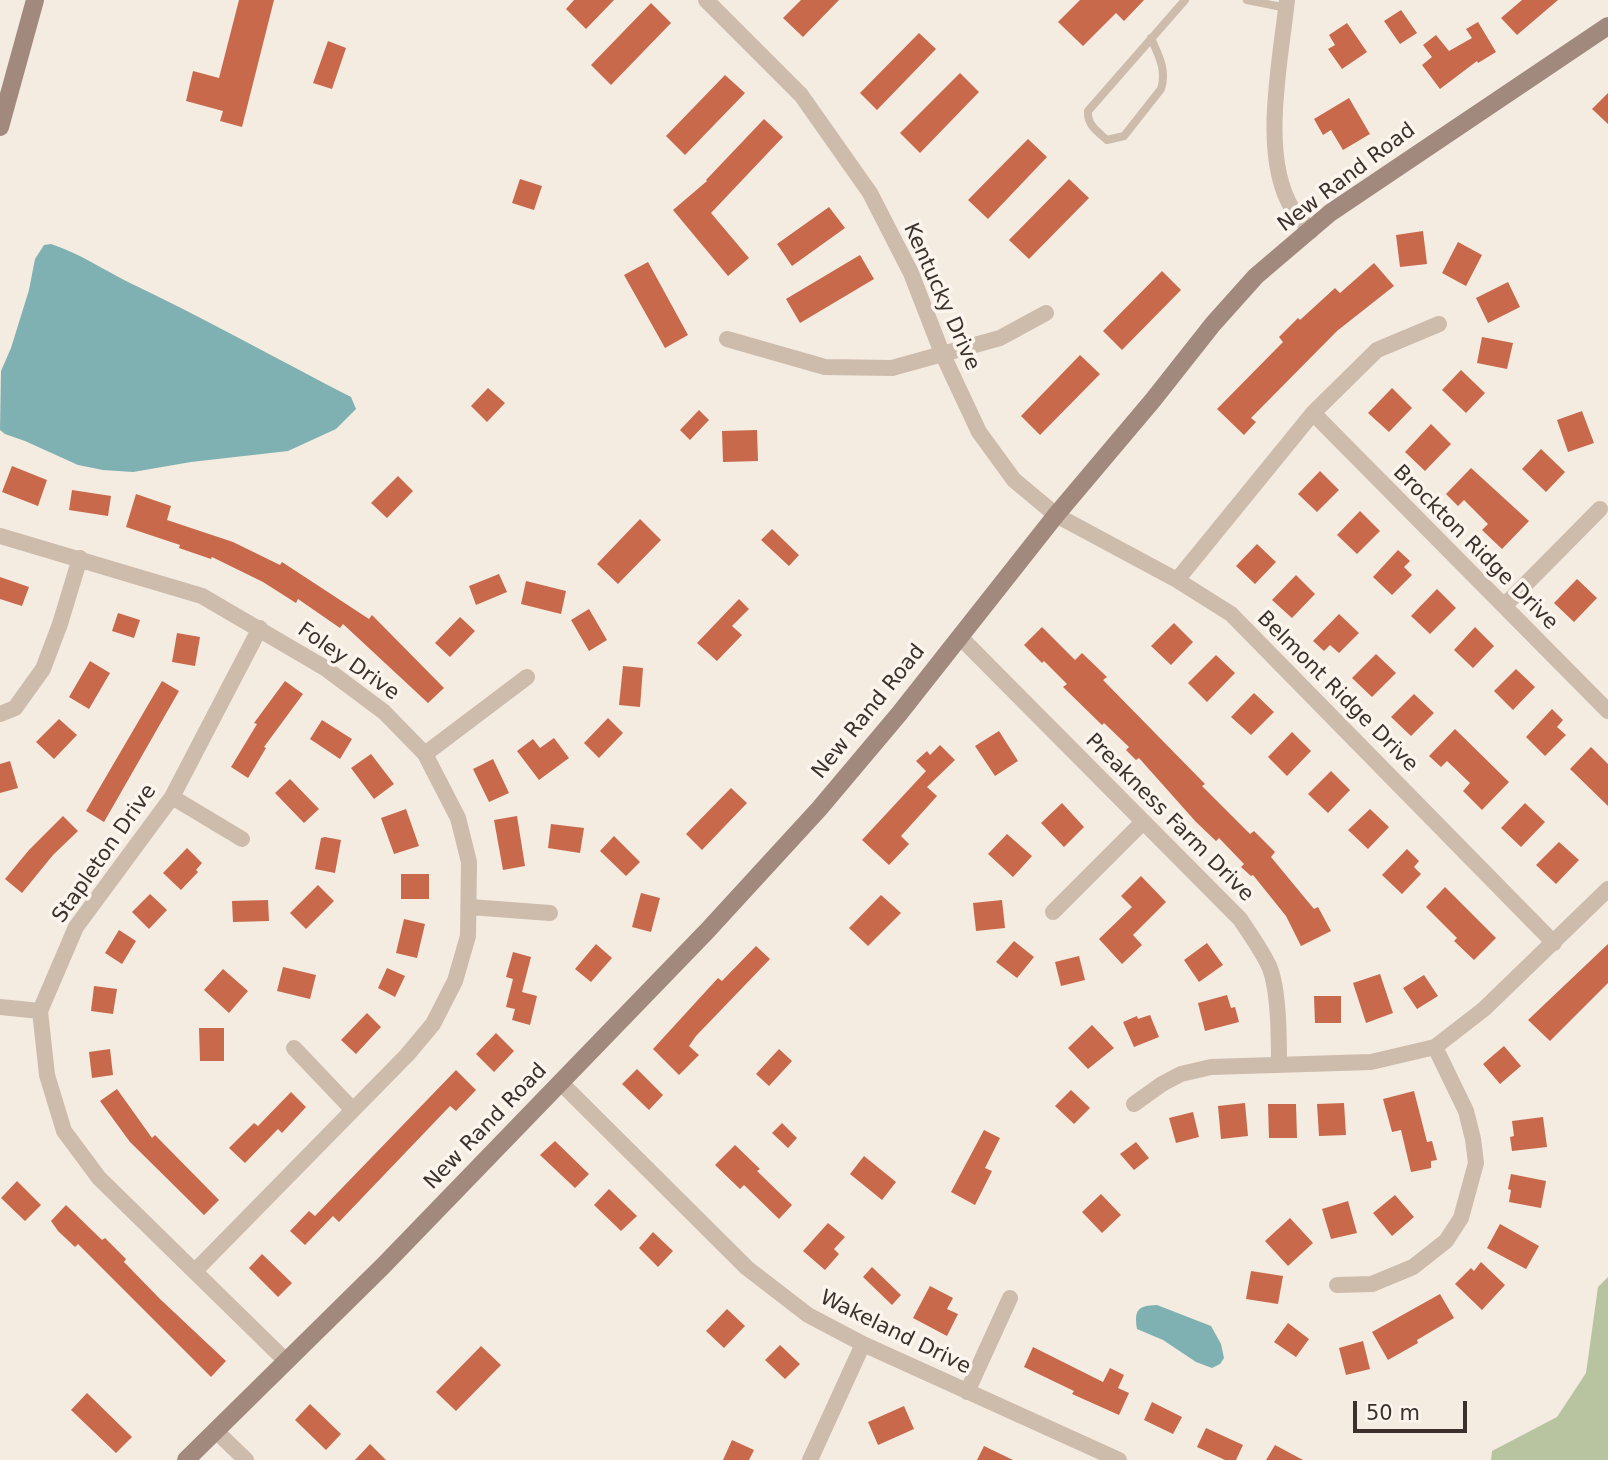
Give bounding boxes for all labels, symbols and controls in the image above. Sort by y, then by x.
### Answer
street label: New Rand Road [1273,118,1421,238]
street label: Kentucky Drive [897,219,985,375]
street label: Brockton Ridge Drive [1387,460,1563,636]
street label: Belmont Ridge Drive [1251,606,1423,778]
street label: Foley Drive [292,618,404,706]
street label: New Rand Road [807,640,931,784]
street label: Preakness Farm Drive [1080,729,1258,907]
street label: Stapleton Drive [48,780,162,928]
street label: New Rand Road [419,1059,553,1195]
street label: Wakeland Drive [815,1286,975,1380]
scale bar [1356,1386,1470,1430]
text: 50 m [1366,1401,1420,1425]

